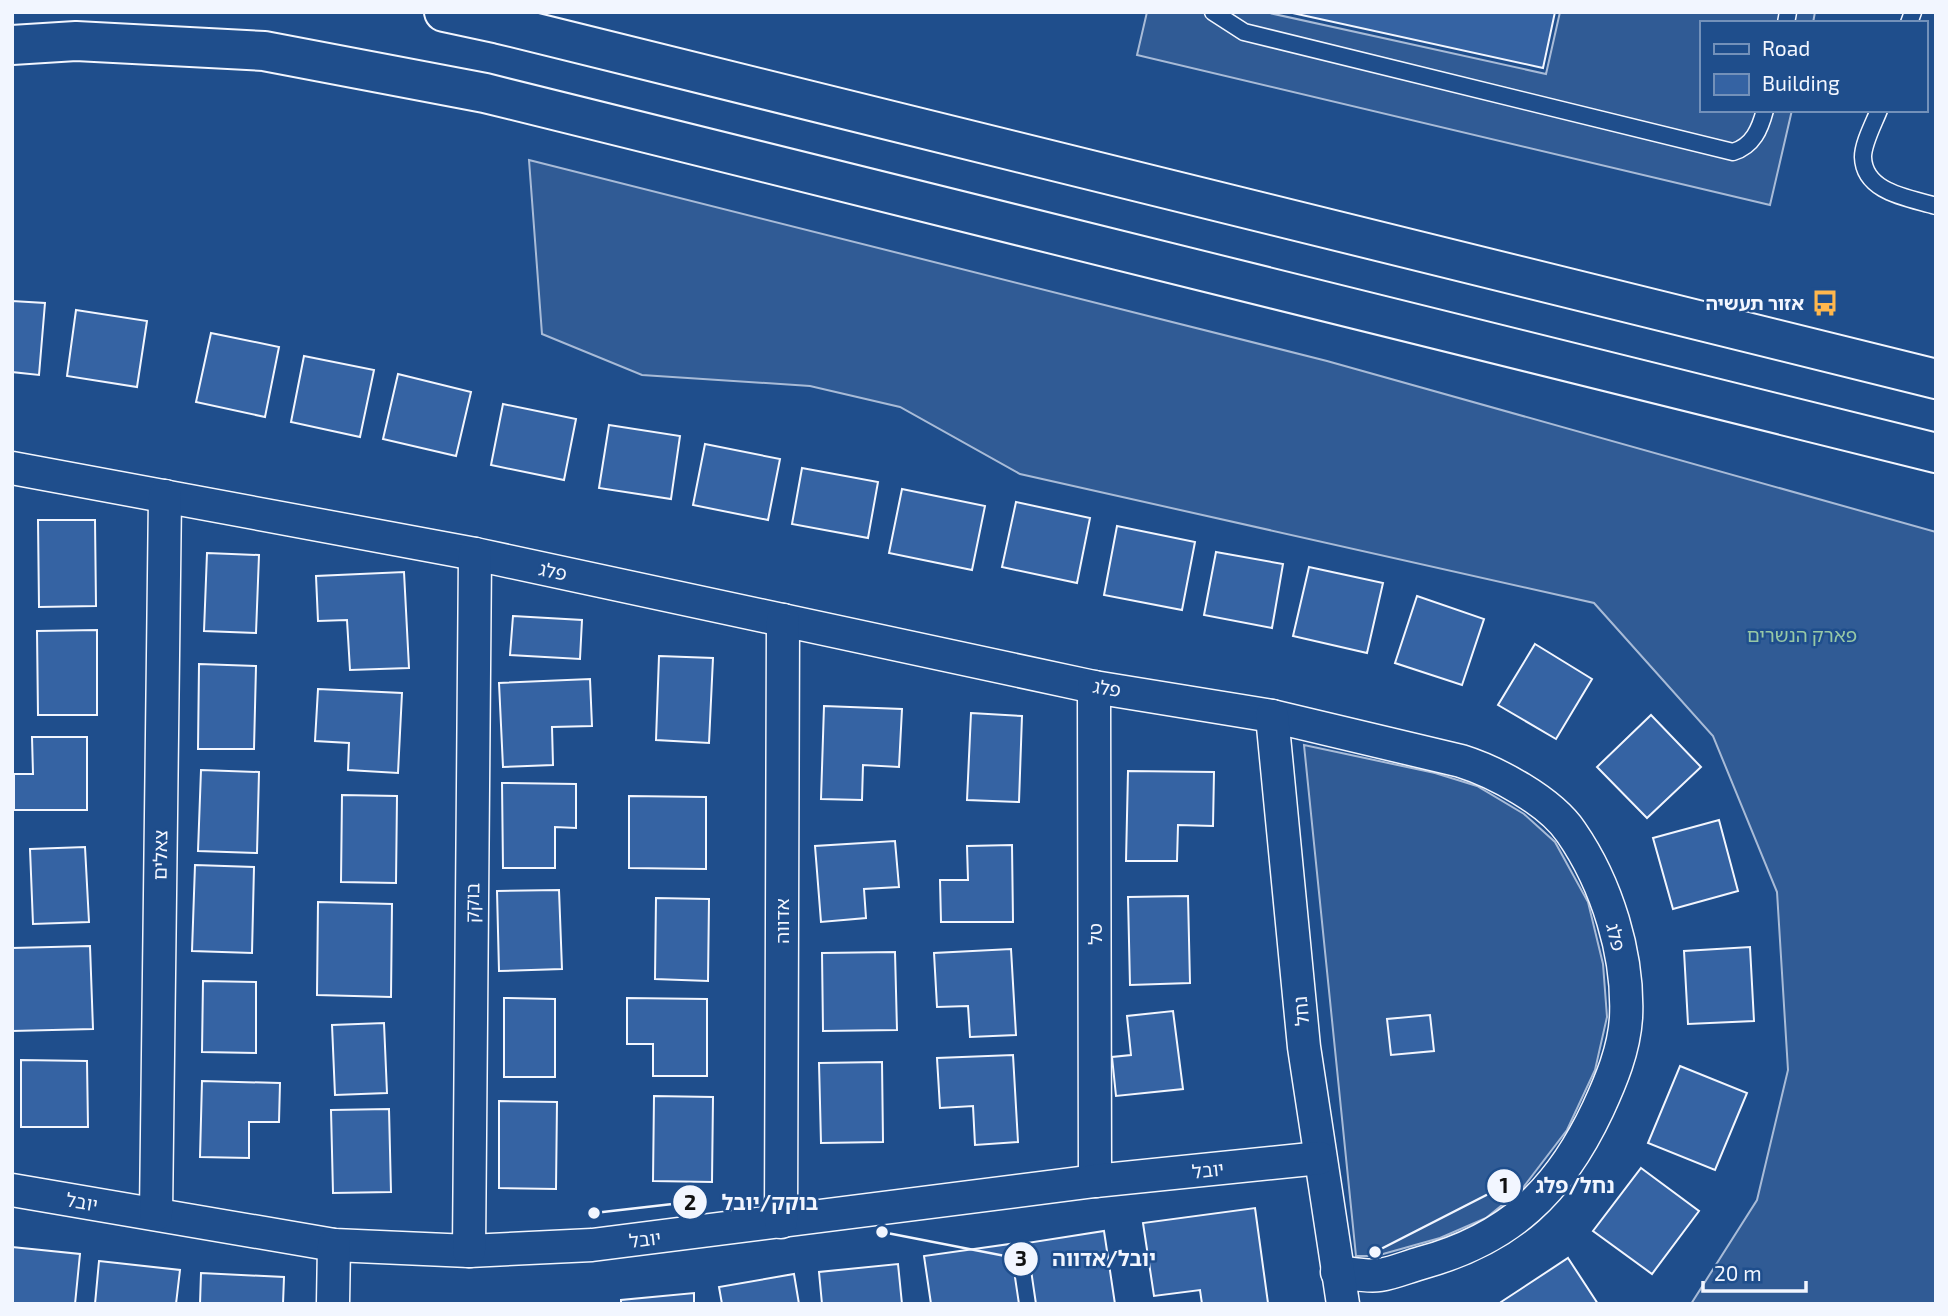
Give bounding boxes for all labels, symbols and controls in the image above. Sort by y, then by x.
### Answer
legend [1700,21,1927,112]
text: Road [1762,35,1810,60]
text: Building [1762,70,1840,95]
bus stop icon: אזור תעשיה [1810,288,1840,318]
place label: אזור תעשיה [1705,291,1804,314]
street label: פלג [537,556,569,585]
park label: פארק הנשרים [1747,623,1857,646]
street label: פלג [1091,674,1123,701]
street label: צאלים [148,830,171,880]
street label: בוקק [460,882,483,923]
street label: אדווה [770,898,793,944]
street label: פלג [1602,920,1631,953]
street label: טל [1083,923,1106,945]
street label: נחל [1288,995,1313,1027]
street label: יובל [1191,1156,1225,1183]
callout: נחל/פלג [1486,1165,1629,1207]
text: 1 [1499,1172,1509,1197]
text: נחל/פלג [1535,1172,1615,1197]
callout: בוקק/יובל [673,1181,832,1223]
street label: יובל [64,1187,100,1216]
text: 2 [684,1189,696,1214]
text: בוקק/יובל [722,1189,818,1214]
street label: יובל [628,1225,662,1252]
callout: יובל/אדווה [1003,1238,1170,1280]
text: 3 [1015,1245,1027,1270]
text: יובל/אדווה [1052,1245,1156,1270]
scale bar [1703,1250,1806,1294]
text: 20 m [1714,1260,1762,1285]

